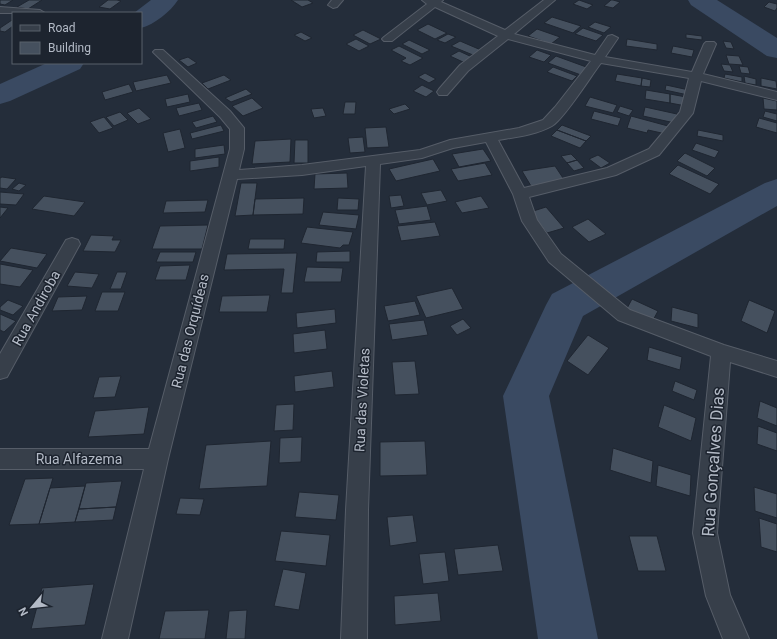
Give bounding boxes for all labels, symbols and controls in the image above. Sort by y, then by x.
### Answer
legend [12,12,142,64]
text: Road [48,21,76,35]
text: Building [48,41,91,55]
street label: Rua Andiroba [9,268,63,348]
street label: Rua das Orquídeas [168,272,212,390]
street label: Rua das Violetas [351,348,373,452]
street label: Rua Gonçalves Dias [698,387,728,537]
street label: Rua Alfazema [36,451,122,467]
north arrow [12,587,52,627]
text: N [16,605,31,618]

